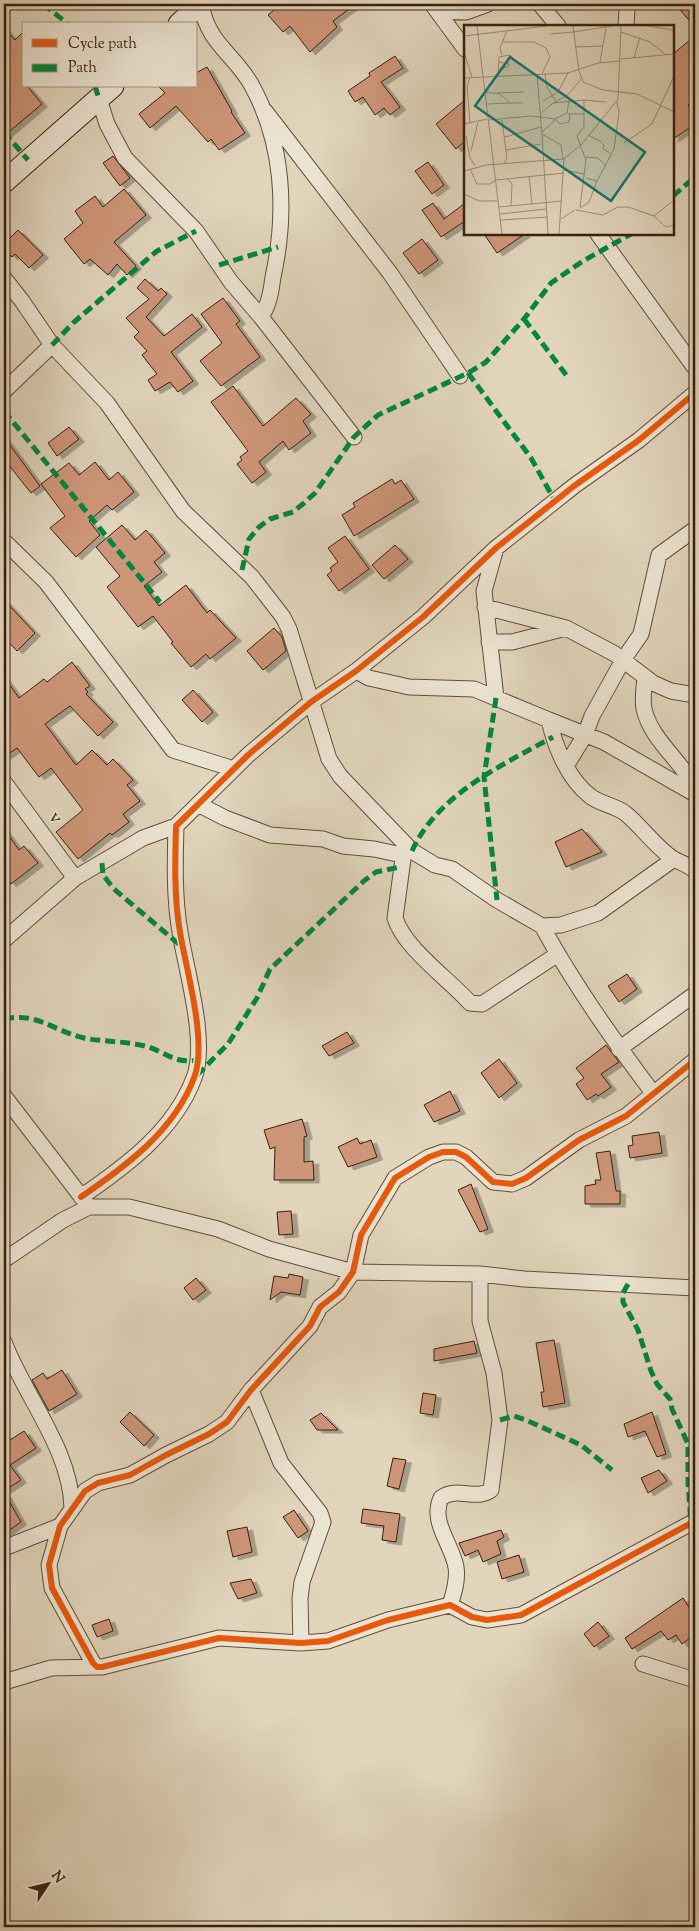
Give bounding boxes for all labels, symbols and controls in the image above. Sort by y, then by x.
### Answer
legend [22,22,198,88]
inset map [464,25,674,235]
text: Cycle path [68,34,137,55]
text: Path [68,58,97,79]
street label: v [41,806,69,830]
north arrow [22,1858,72,1908]
text: N [46,1867,68,1888]

